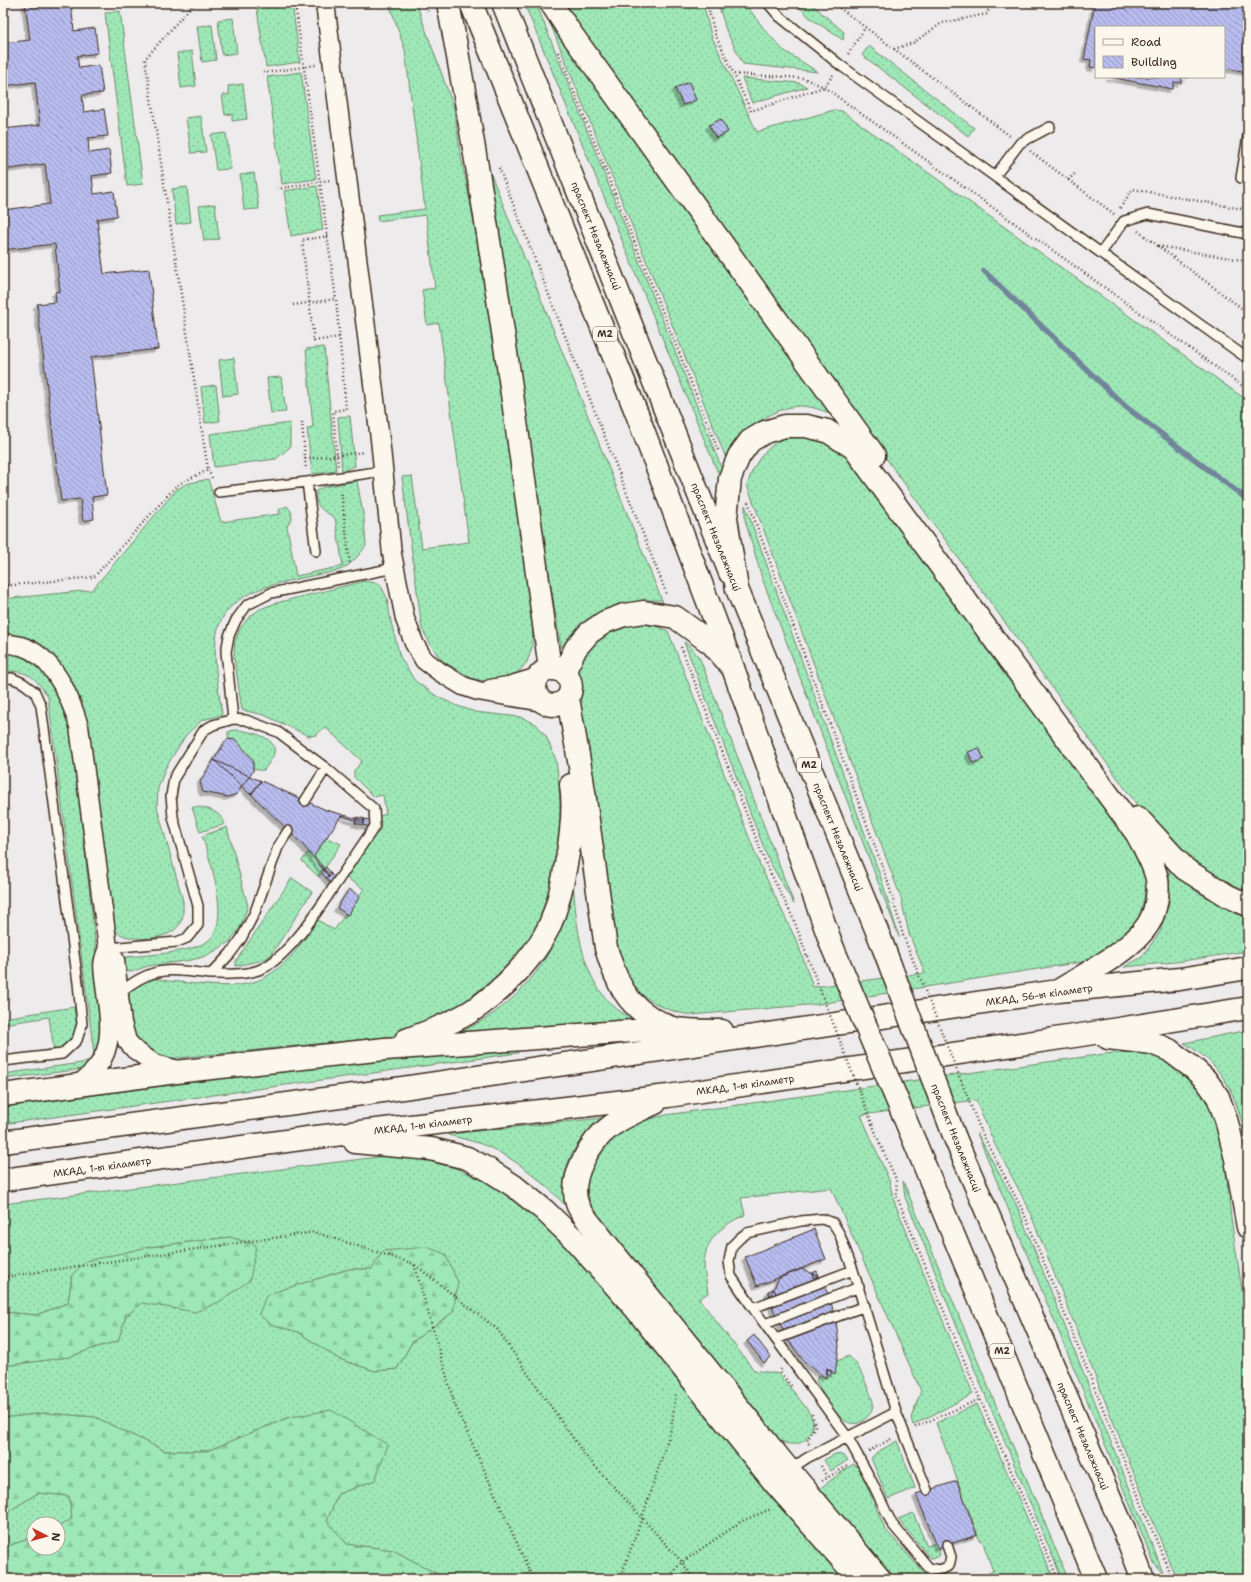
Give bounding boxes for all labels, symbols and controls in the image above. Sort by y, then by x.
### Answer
legend [1095,26,1225,78]
text: Road [1131,34,1162,50]
text: Building [1131,54,1177,70]
street label: праспект Незалежнасці [568,180,624,292]
road number: М2 [593,327,617,341]
street label: праспект Незалежнасці [688,481,744,593]
road number: М2 [797,758,821,772]
street label: праспект Незалежнасці [810,781,866,893]
street label: МКАД, 56-ы кіламетр [985,981,1094,1009]
street label: МКАД, 1-ы кіламетр [695,1072,795,1098]
street label: праспект Незалежнасці [928,1082,984,1194]
street label: МКАД, 1-ы кіламетр [373,1112,473,1137]
street label: МКАД, 1-ы кіламетр [52,1154,152,1180]
road number: М2 [990,1344,1014,1358]
street label: праспект Незалежнасці [1054,1380,1112,1492]
north arrow [26,1516,66,1556]
text: N [48,1532,63,1542]

